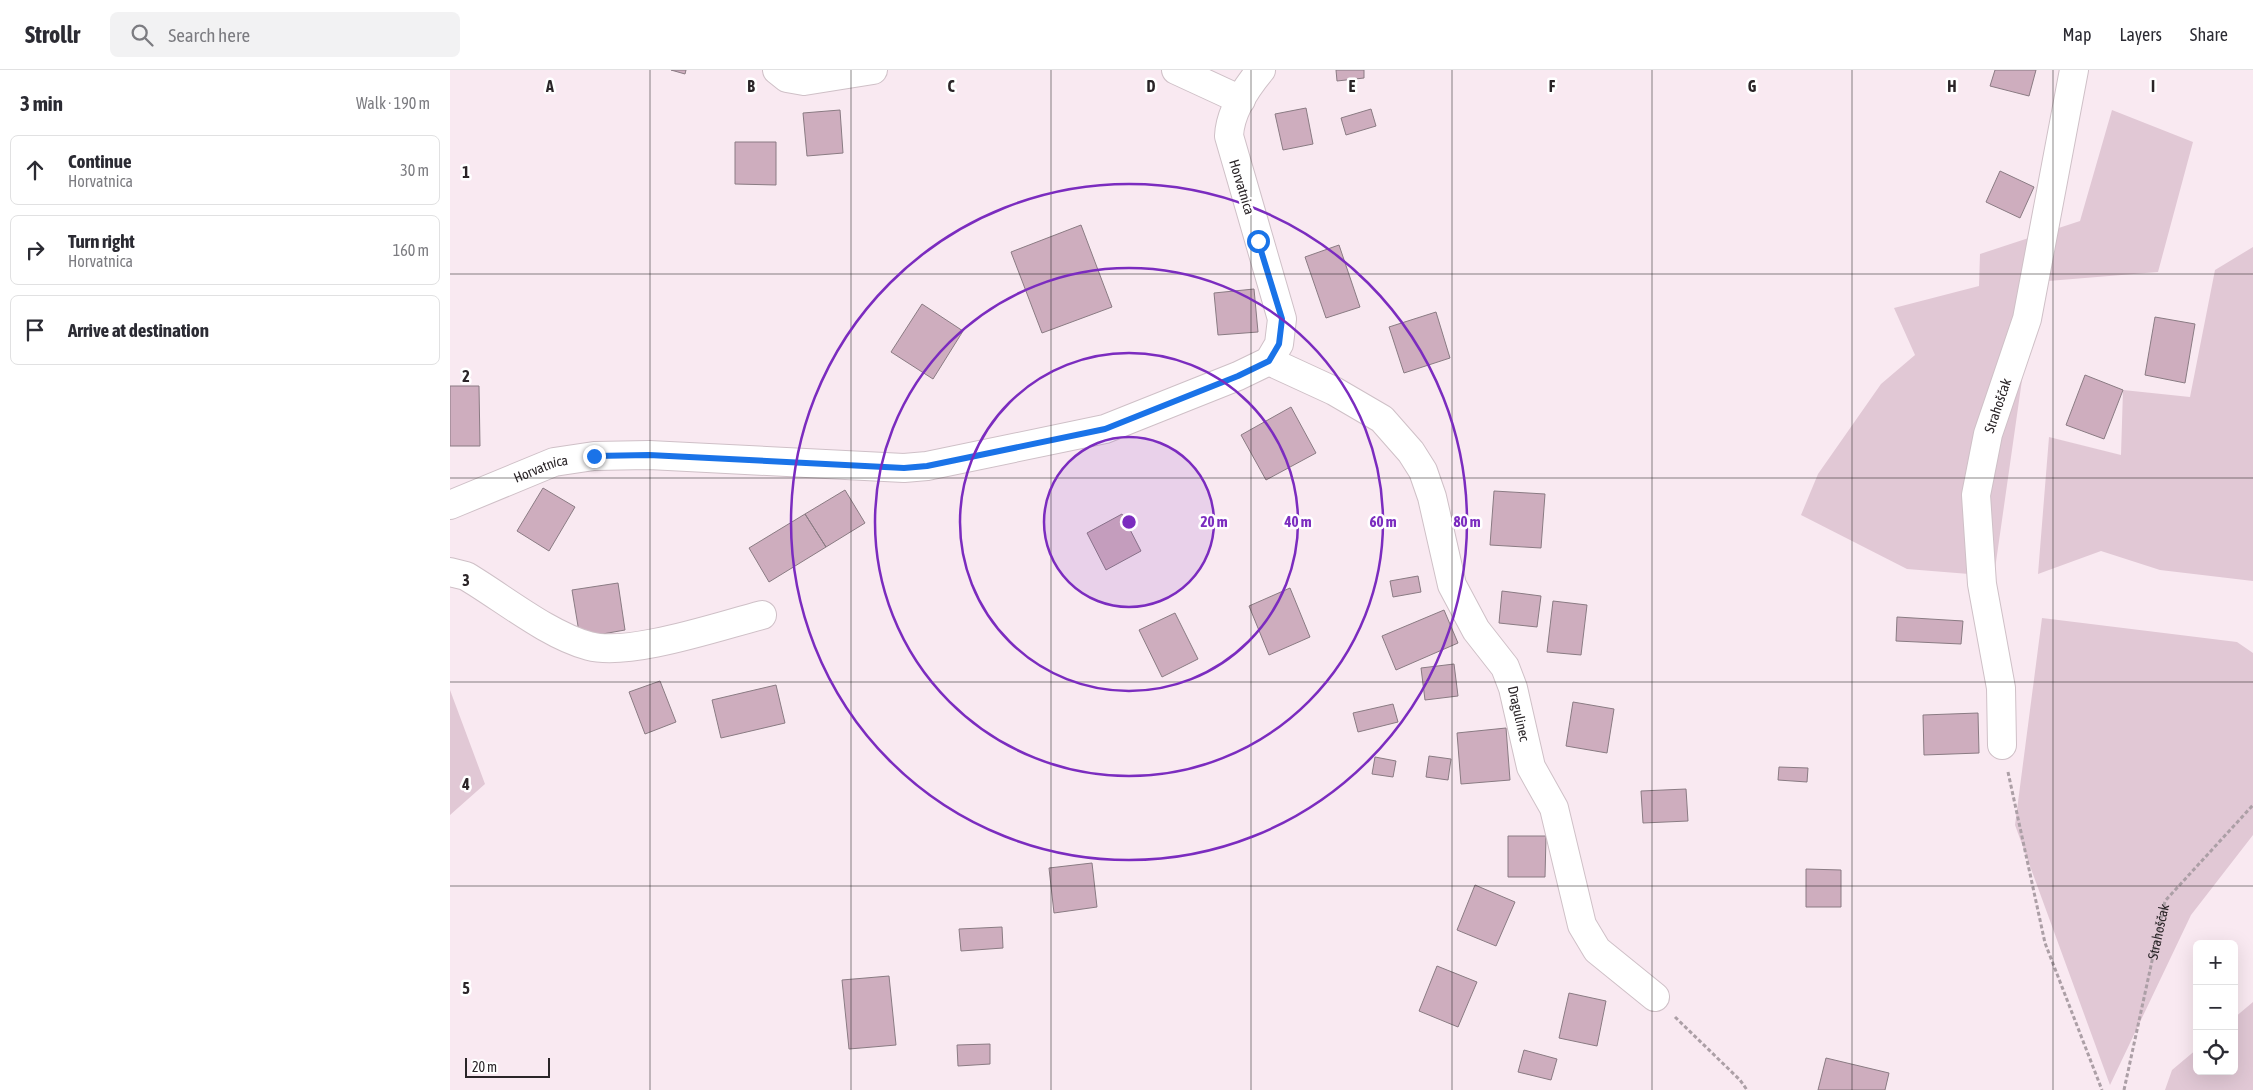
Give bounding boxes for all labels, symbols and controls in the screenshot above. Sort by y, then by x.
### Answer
search box [110,12,460,57]
text: Strollr [25,21,80,48]
icon: search [128,21,156,49]
text: Search here [168,24,250,46]
text: Map [2062,24,2091,45]
text: Layers [2119,24,2162,45]
text: Share [2190,24,2228,45]
text: A [545,77,554,95]
text: B [747,77,755,95]
text: C [947,77,955,95]
text: D [1147,77,1156,95]
text: E [1349,77,1356,95]
text: F [1549,77,1556,95]
text: G [1748,77,1757,95]
text: H [1947,77,1957,95]
text: I [2151,77,2155,95]
text: 3 min [20,91,63,115]
text: Walk · 190 m [356,94,430,112]
text: Continue [68,150,132,172]
icon: ahead [21,156,49,184]
street label: Horvatnica [1226,158,1258,216]
text: 30 m [400,161,429,179]
text: 1 [462,163,470,181]
text: Horvatnica [68,172,133,190]
text: Turn right [68,230,135,252]
route start [1247,230,1270,253]
icon: right [21,236,49,264]
text: 160 m [393,241,429,259]
text: Horvatnica [68,252,133,270]
icon: arrive [21,316,49,344]
text: Arrive at destination [68,319,209,341]
text: 2 [462,367,470,385]
street label: Strahoščak [1981,376,2014,435]
route end [583,445,606,468]
street label: Horvatnica [511,452,569,486]
centre of rings [1120,513,1138,531]
text: 20 m [1201,513,1228,530]
text: 40 m [1284,513,1312,530]
text: 60 m [1370,513,1397,530]
text: 80 m [1454,513,1481,530]
text: 3 [462,571,470,589]
street label: Dragulinec [1505,684,1533,744]
text: 4 [461,775,470,793]
street label: Strahoščak [2145,902,2172,961]
map controls [2193,940,2238,1075]
button: + [2193,940,2238,985]
text: 5 [462,979,470,997]
button: − [2193,985,2238,1030]
button: locate [2193,1030,2238,1075]
scale bar [465,1055,550,1078]
text: 20 m [472,1059,497,1075]

